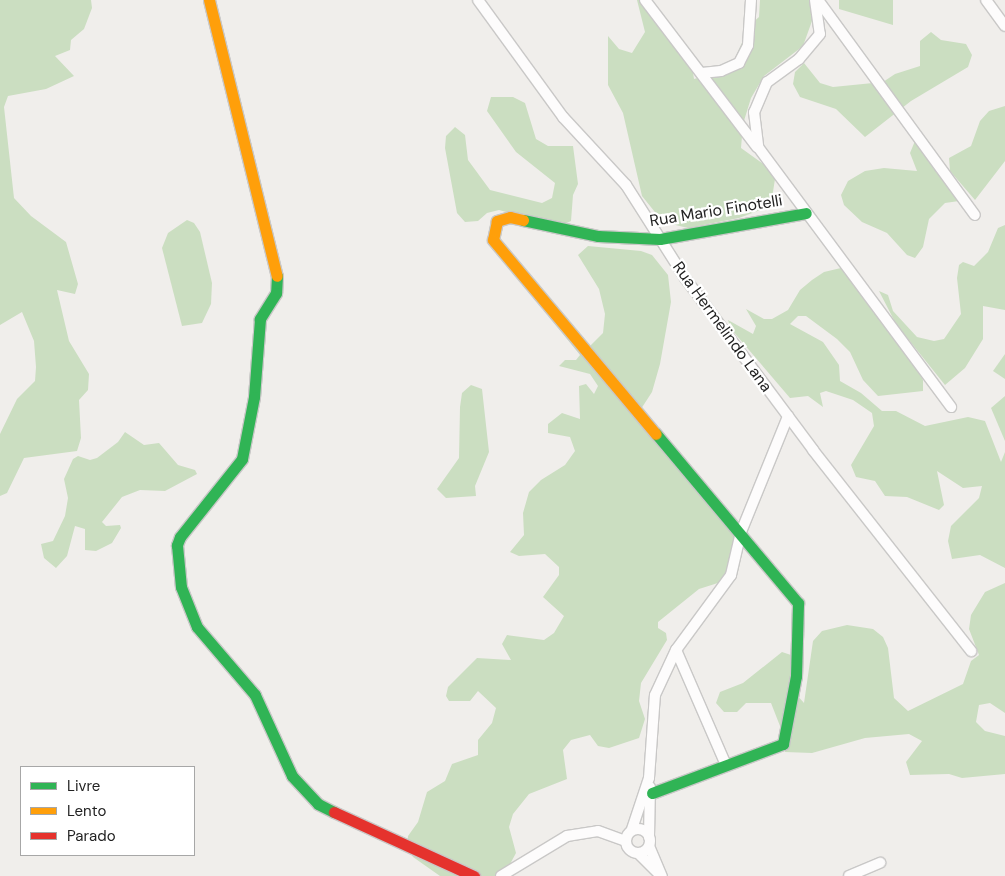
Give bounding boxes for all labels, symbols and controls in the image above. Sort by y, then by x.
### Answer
street label: Rua Mario Finotelli [648,191,784,231]
street label: Rua Hermelindo Lana [668,258,776,396]
legend [20,766,195,856]
text: Livre [67,776,100,796]
text: Lento [67,801,106,821]
text: Parado [67,826,116,846]

